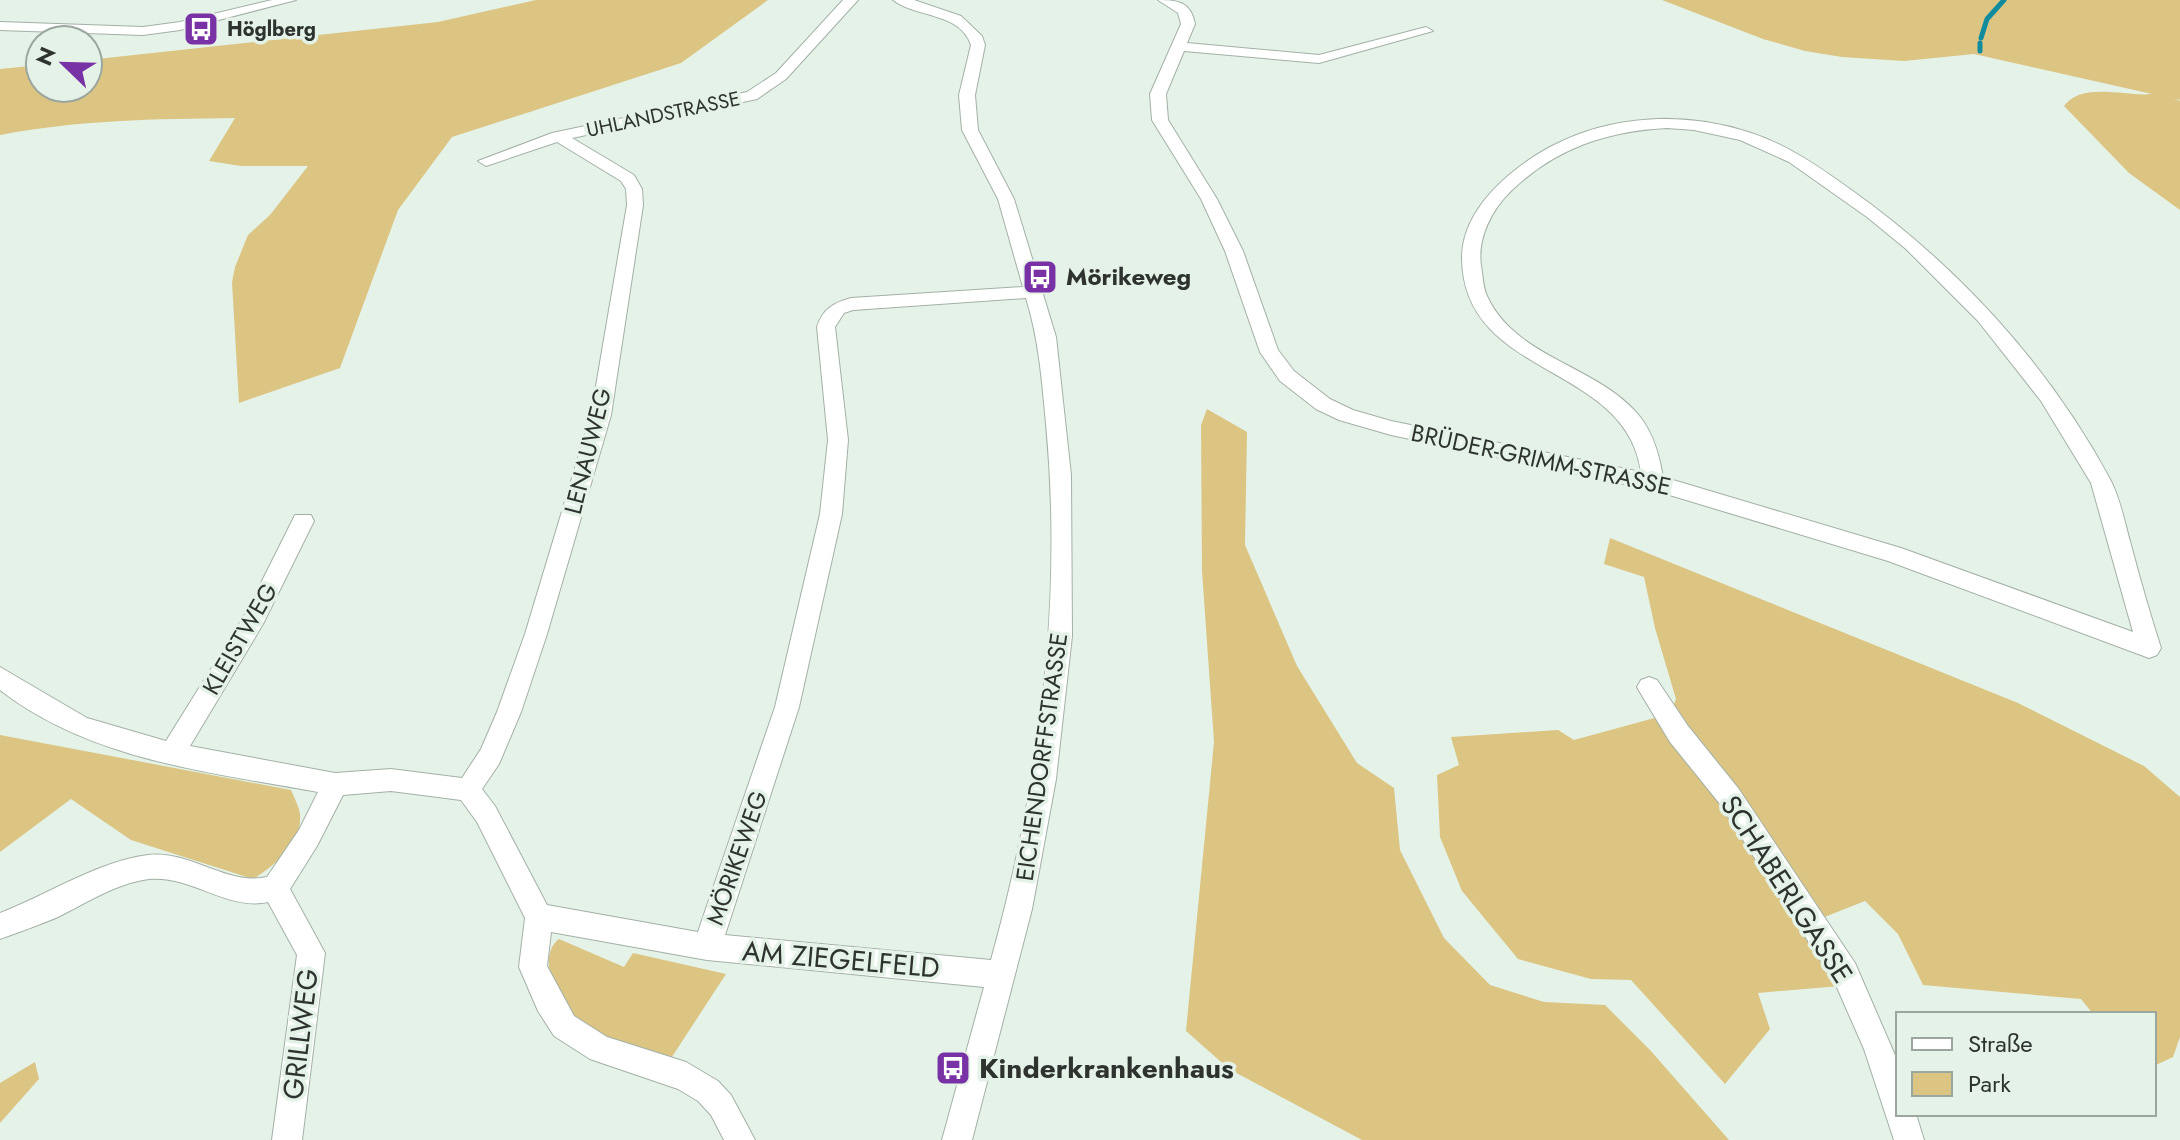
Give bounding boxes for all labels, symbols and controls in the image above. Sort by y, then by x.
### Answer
bus stop icon: Höglberg [182,10,220,48]
place label: Höglberg [227,15,316,44]
north arrow [24,24,104,104]
text: N [27,42,64,70]
street label: UHLANDSTRASSE [584,84,743,145]
bus stop icon: Mörikeweg [1021,258,1059,296]
place label: Mörikeweg [1066,259,1191,294]
street label: LENAUWEG [555,384,620,518]
street label: BRÜDER-GRIMM-STRASSE [1408,415,1674,504]
street label: KLEISTWEG [193,576,286,701]
street label: EICHENDORFFSTRASSE [1007,631,1076,883]
street label: MÖRIKEWEG [697,786,776,930]
street label: SCHABERLGASSE [1710,787,1863,991]
street label: AM ZIEGELFELD [741,930,941,989]
street label: GRILLWEG [272,966,329,1102]
legend [1896,1012,2156,1116]
text: Straße [1968,1026,2033,1061]
place label: Kinderkrankenhaus [979,1048,1234,1089]
bus stop icon: Kinderkrankenhaus [934,1049,972,1087]
text: Park [1968,1066,2011,1101]

